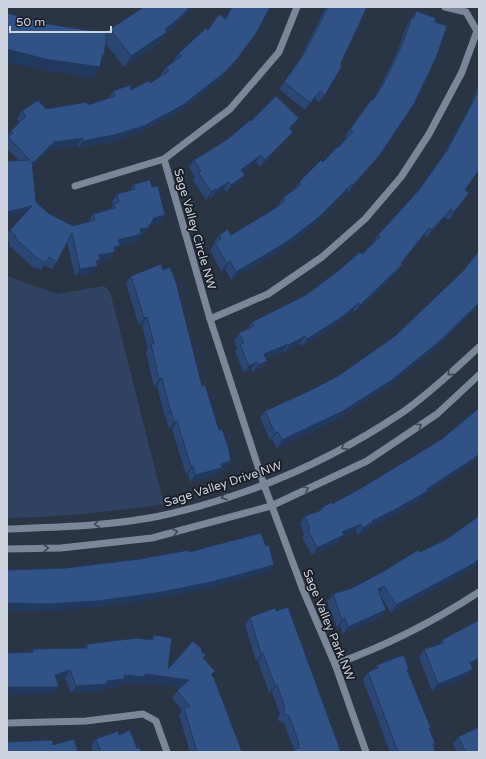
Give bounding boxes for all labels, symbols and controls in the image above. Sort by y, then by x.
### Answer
scale bar [10,8,111,34]
text: 50 m [16,15,45,29]
street label: Sage Valley Circle NW [171,167,219,291]
one-way arrow [447,368,455,375]
one-way arrow [415,424,422,431]
one-way arrow [341,442,348,450]
street label: Sage Valley Drive NW [162,458,284,510]
one-way arrow [302,486,310,494]
one-way arrow [221,492,228,501]
one-way arrow [94,519,100,528]
one-way arrow [171,528,178,536]
one-way arrow [43,544,49,552]
street label: Sage Valley Park NW [300,567,358,683]

